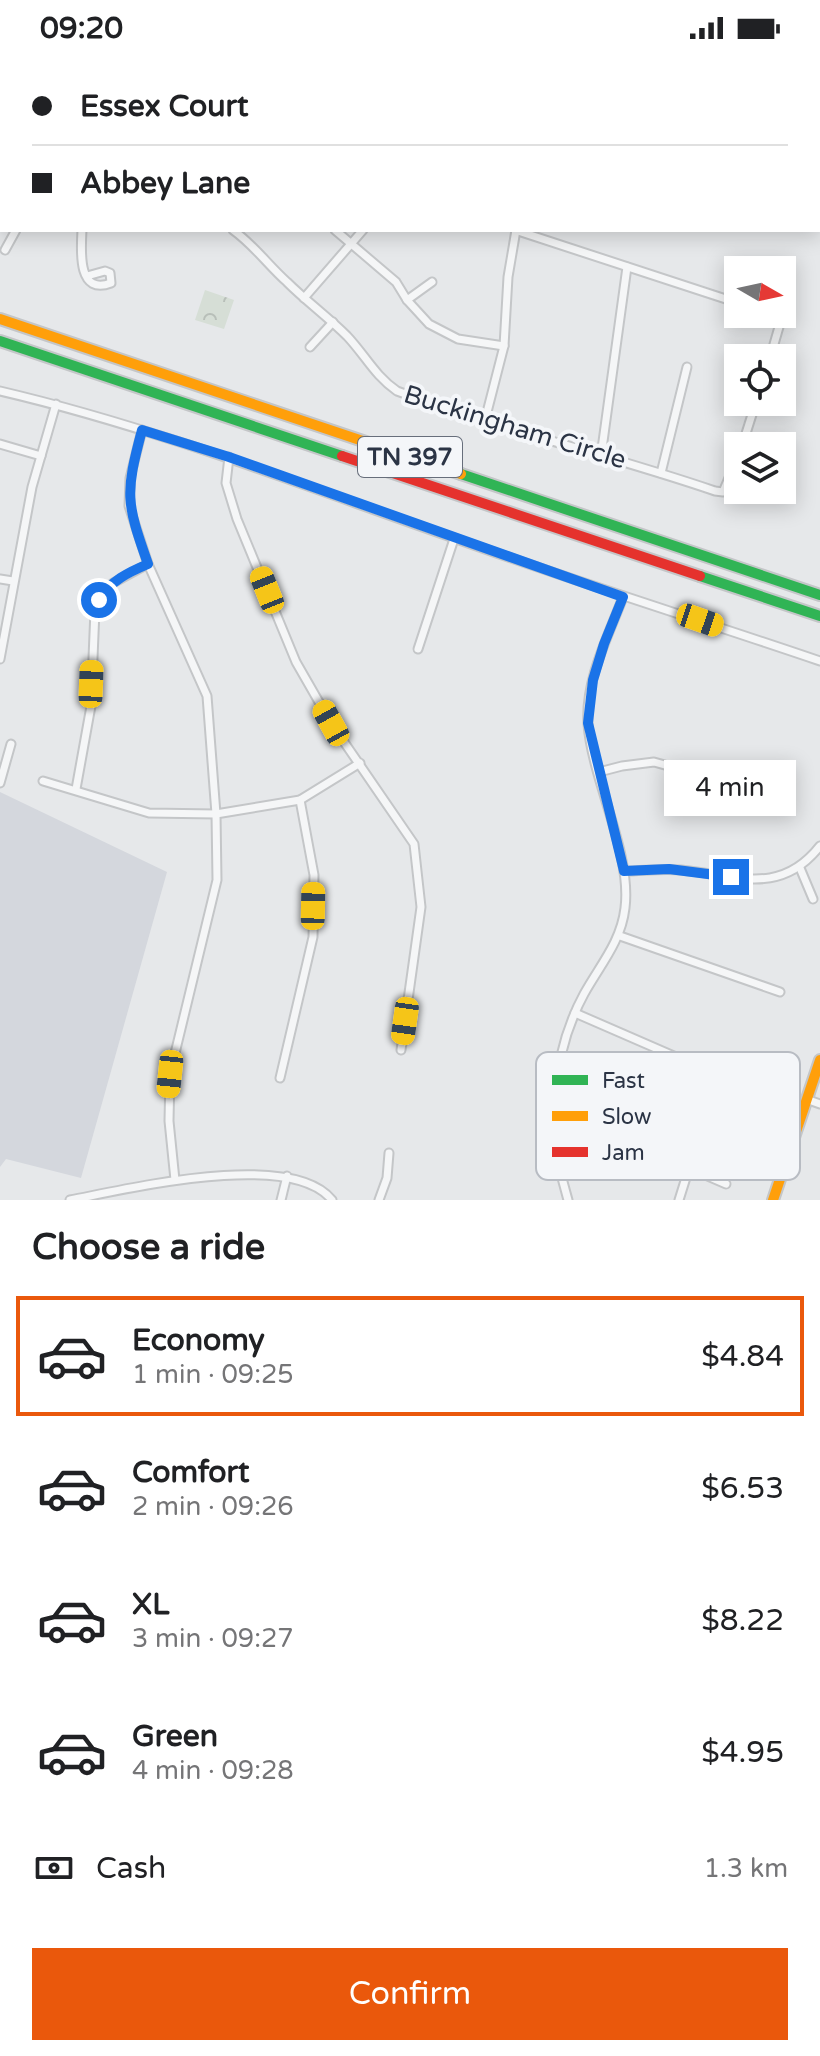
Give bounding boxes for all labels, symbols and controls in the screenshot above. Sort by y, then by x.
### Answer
text: 09:20 [40,10,123,47]
text: Essex Court [80,88,248,125]
text: Abbey Lane [80,165,250,202]
north arrow [724,256,796,328]
map controls [724,256,796,504]
button: locate [724,344,796,416]
street label: Buckingham Circle [400,378,630,476]
button: layers [724,432,796,504]
road number: TN 397 [358,437,462,477]
car [247,563,287,617]
route start [81,582,117,618]
car [673,601,727,639]
car [78,660,104,708]
car [309,696,353,750]
callout: 4 min [665,761,797,817]
text: 4 min [695,772,765,803]
route end [713,859,749,895]
car [301,882,325,930]
car [390,996,420,1046]
car [156,1049,184,1099]
legend [536,1052,800,1180]
text: Fast [602,1068,645,1094]
text: Slow [602,1104,652,1130]
text: Jam [602,1140,645,1166]
text: Choose a ride [32,1226,265,1269]
icon: car [36,1320,108,1392]
text: Economy [132,1322,265,1359]
text: $4.84 [701,1338,784,1375]
text: 1 min · 09:25 [132,1359,294,1390]
icon: car [36,1452,108,1524]
text: Comfort [132,1454,250,1491]
text: $6.53 [701,1470,784,1507]
text: 2 min · 09:26 [132,1491,294,1522]
icon: car [36,1584,108,1656]
text: XL [132,1586,169,1623]
text: $8.22 [701,1602,784,1639]
text: 3 min · 09:27 [132,1623,294,1654]
icon: car [36,1716,108,1788]
text: Green [132,1718,218,1755]
text: $4.95 [701,1734,784,1771]
text: 4 min · 09:28 [132,1755,294,1786]
icon: cash [32,1846,76,1890]
text: Cash [96,1850,166,1887]
text: 1.3 km [704,1853,788,1884]
button: Confirm [32,1948,788,2040]

